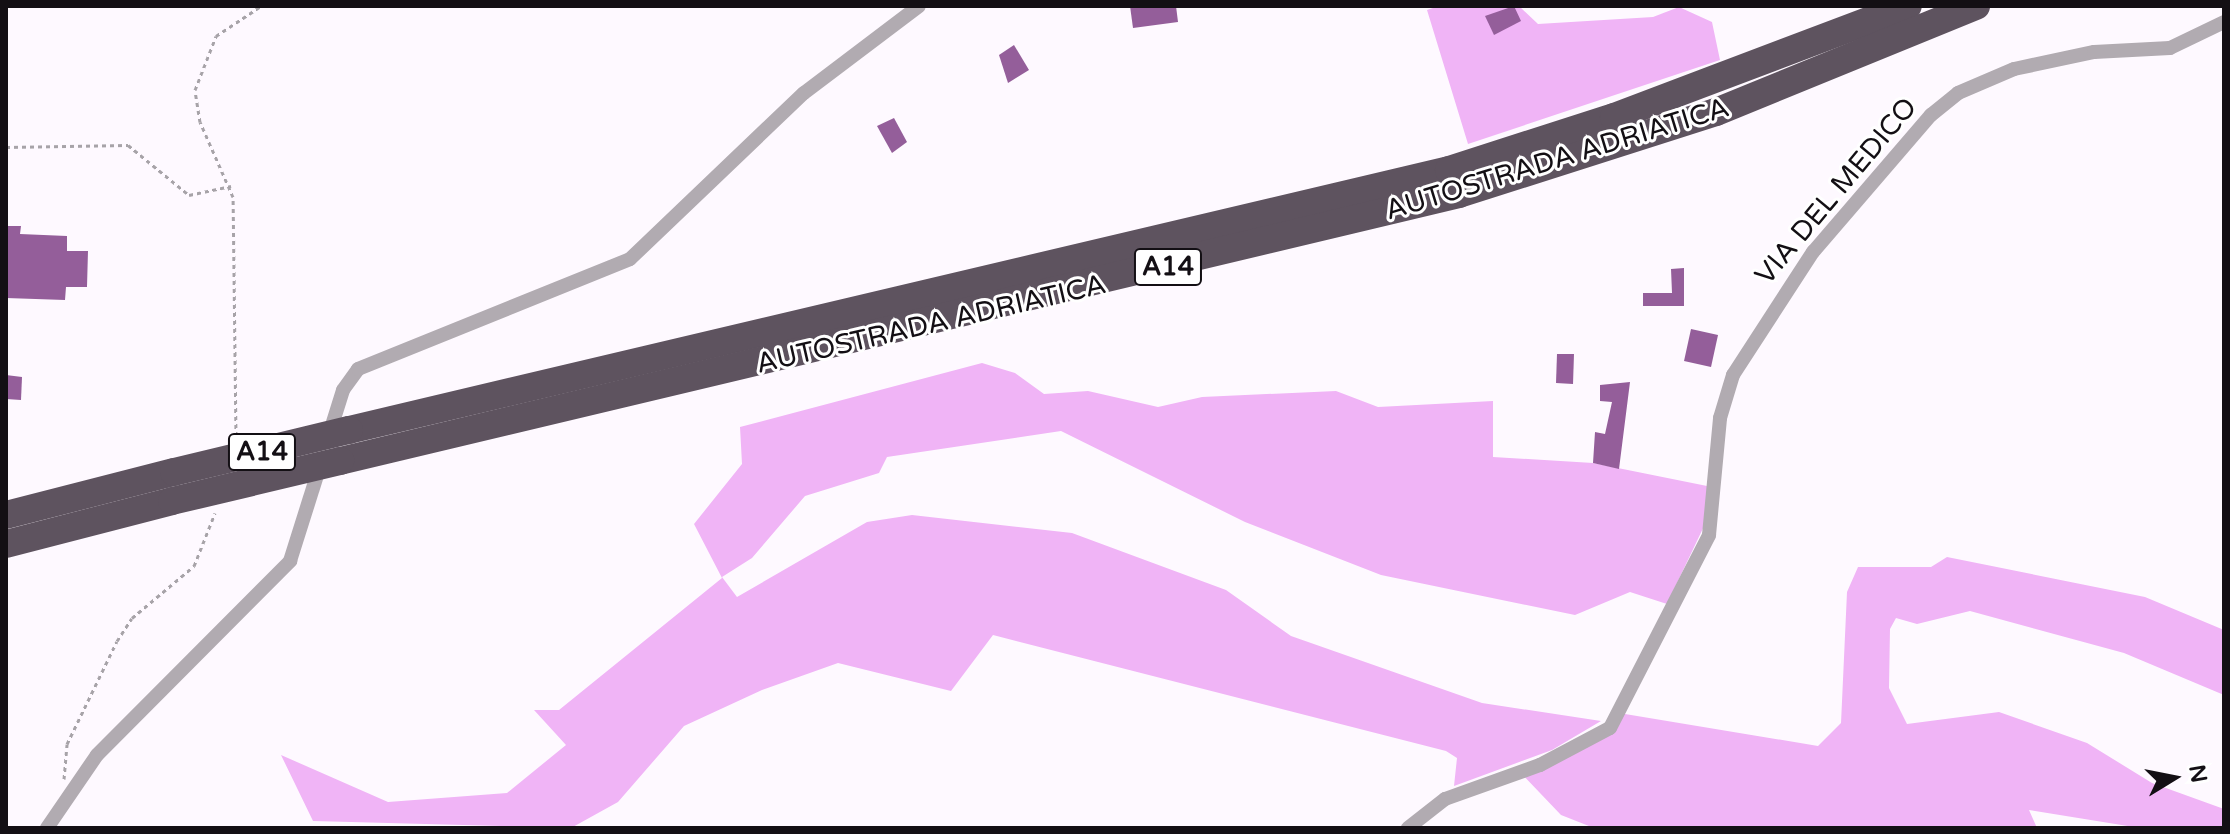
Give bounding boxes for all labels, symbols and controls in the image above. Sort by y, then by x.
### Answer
street label: AUTOSTRADA ADRIATICA [1381,91,1733,227]
street label: VIA DEL MEDICO [1748,91,1924,291]
road number: A14 [1132,245,1204,289]
street label: AUTOSTRADA ADRIATICA [753,267,1109,381]
road number: A14 [226,430,298,474]
north arrow [2134,738,2214,818]
text: N [2183,763,2212,785]

